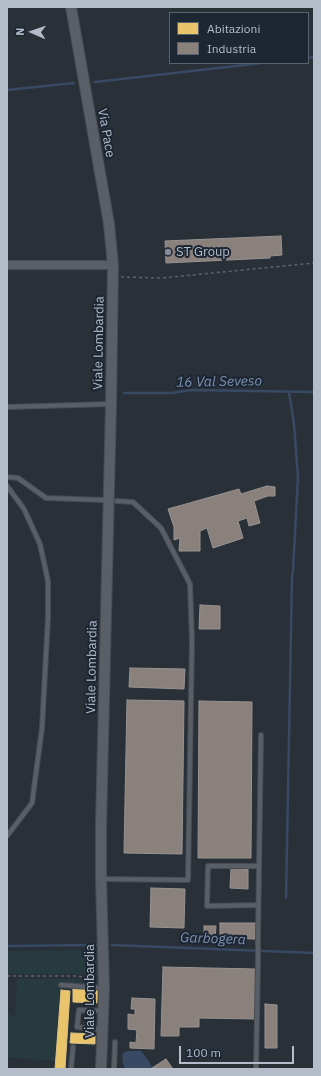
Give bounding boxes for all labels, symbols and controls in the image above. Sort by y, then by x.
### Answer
north arrow [12,12,52,52]
legend [169,12,309,64]
text: Abitazioni [207,21,260,36]
text: N [13,27,27,36]
text: Industria [207,41,256,56]
street label: Via Pace [94,107,118,159]
place label: ST Group [176,244,230,260]
marker: ST Group [163,247,173,257]
street label: Viale Lombardia [90,296,108,390]
water label: 16 Val Seveso [176,373,262,391]
street label: Viale Lombardia [83,620,101,714]
water label: Garbogera [180,929,246,949]
street label: Viale Lombardia [82,944,98,1038]
scale bar [181,1038,296,1064]
text: 100 m [186,1045,221,1060]

